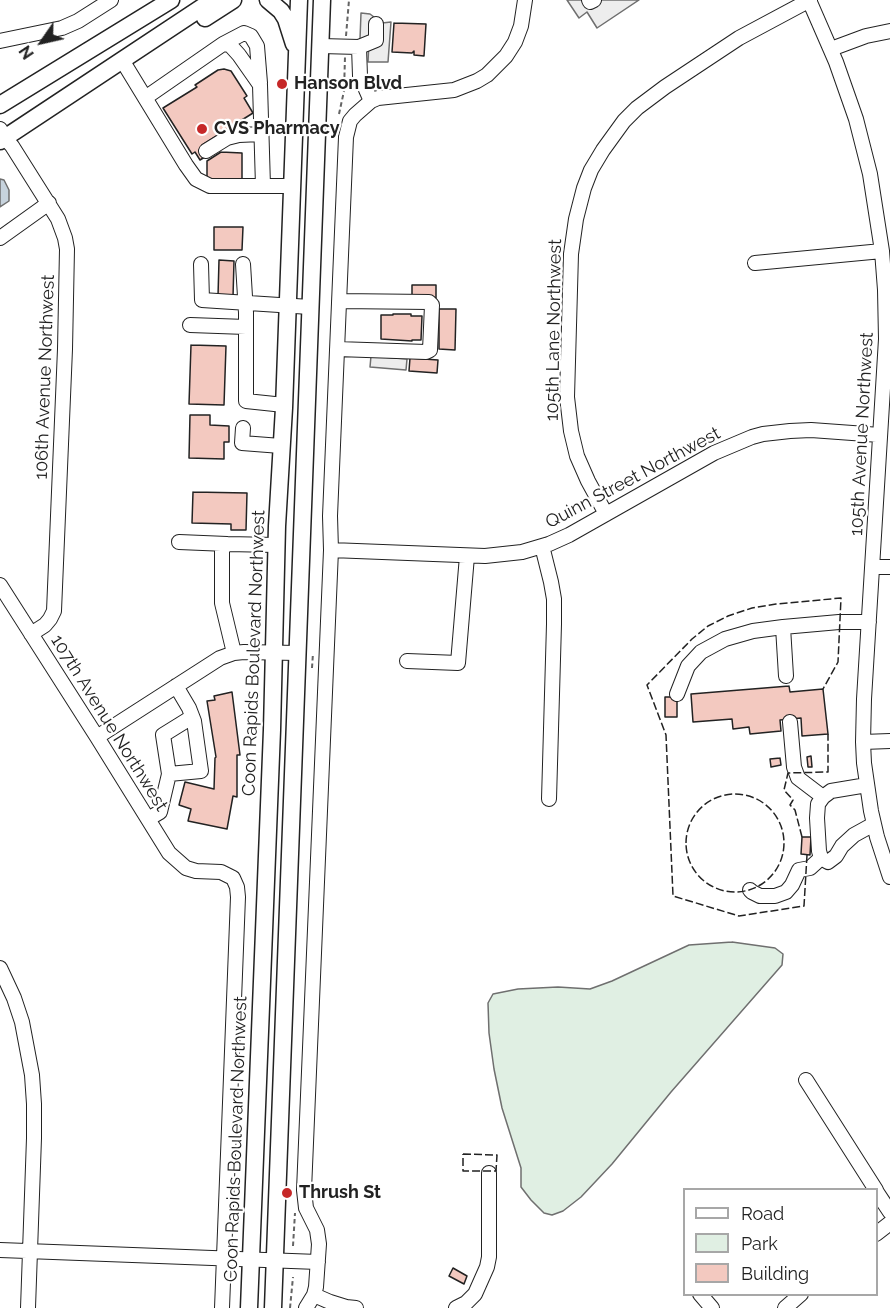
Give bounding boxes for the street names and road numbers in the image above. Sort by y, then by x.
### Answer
street label: 105th Lane Northwest [542,239,566,421]
street label: 106th Avenue Northwest [31,274,59,480]
street label: 105th Avenue Northwest [846,332,878,536]
street label: Quinn Street Northwest [542,423,724,533]
street label: Coon Rapids Boulevard Northwest [238,510,270,796]
street label: 107th Avenue Northwest [46,631,172,815]
street label: Coon Rapids Boulevard Northwest [220,996,252,1282]

